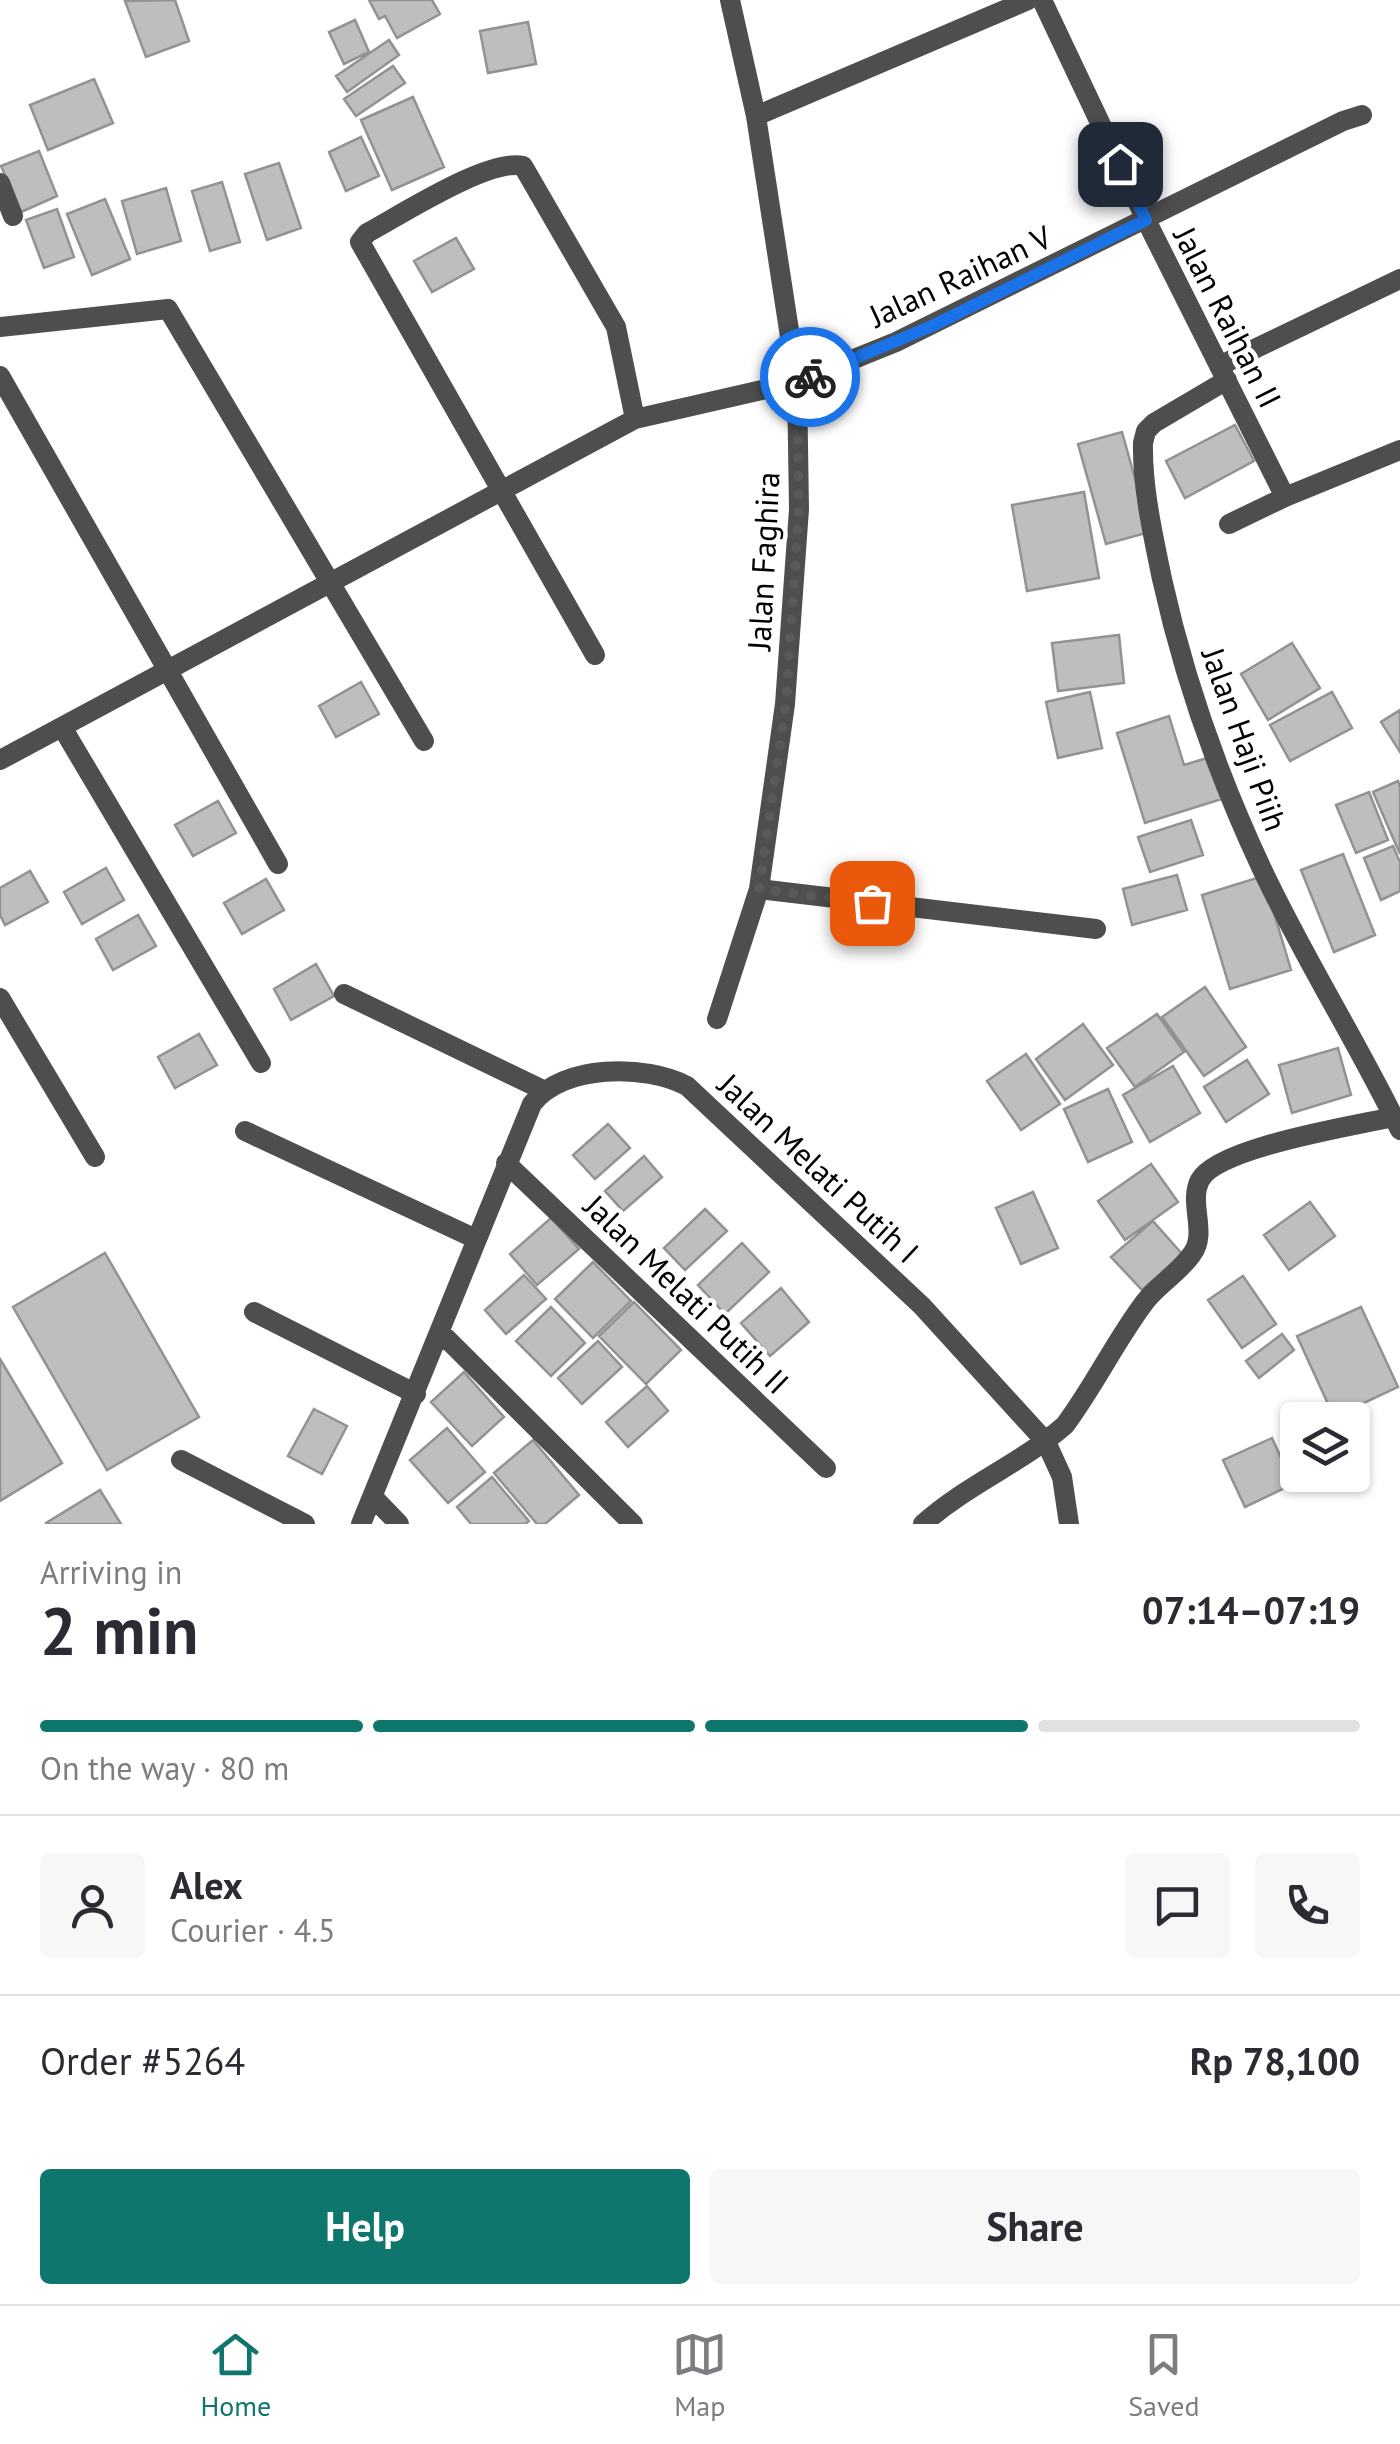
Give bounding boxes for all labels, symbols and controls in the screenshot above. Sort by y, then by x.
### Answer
pin [1078,122,1163,207]
icon: home [1093,137,1148,192]
street label: Jalan Raihan V [860,215,1059,337]
street label: Jalan Raihan II [1164,218,1292,415]
courier [760,327,860,427]
icon: bike [783,350,838,405]
street label: Jalan Faghira [737,471,789,653]
street label: Jalan Haji Piih [1192,640,1298,836]
pin [830,861,915,946]
icon: bag [845,876,900,931]
street label: Jalan Melati Putih I [708,1063,928,1272]
street label: Jalan Melati Putih II [574,1184,798,1403]
map controls [1280,1402,1370,1492]
button: layers [1280,1402,1370,1492]
text: Arriving in [40,1551,182,1593]
text: 07:14–07:19 [1142,1585,1360,1634]
text: 2 min [40,1588,199,1672]
text: On the way · 80 m [40,1747,289,1789]
button: person [40,1853,145,1958]
button: chat [1125,1853,1230,1958]
button: phone [1255,1853,1360,1958]
text: Alex [170,1860,243,1909]
text: Courier · 4.5 [170,1909,336,1951]
text: Order #5264 [40,2036,245,2085]
text: Rp 78,100 [1190,2036,1360,2085]
button: Help [40,2169,690,2284]
button: Share [710,2169,1360,2284]
tab: Home [200,2327,271,2424]
tab: Map [672,2327,727,2424]
tab: Saved [1128,2327,1199,2424]

